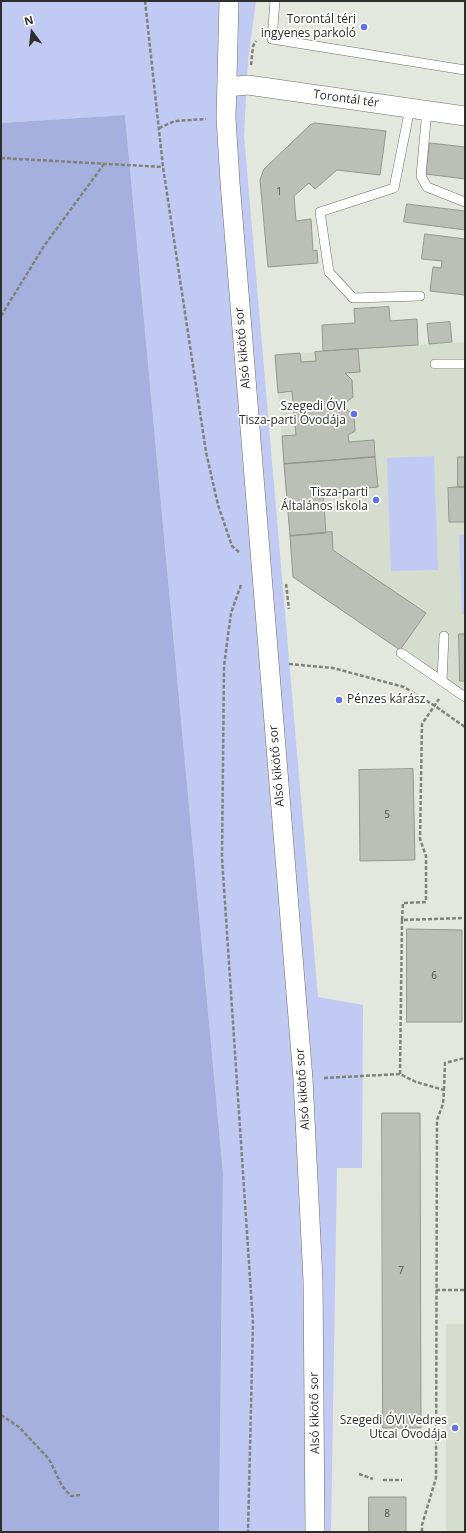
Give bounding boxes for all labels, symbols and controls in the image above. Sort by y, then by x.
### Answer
north arrow [12,12,52,52]
text: N [22,12,35,28]
place label: Torontál téri ingyenes parkoló [261,13,356,41]
marker: Torontál téri ingyenes parkoló [359,22,369,32]
street label: Torontál tér [312,87,380,111]
house number: 1 [276,186,282,198]
street label: Alsó kikötő sor [232,307,254,389]
place label: Szegedi ÓVI Tisza-parti Óvodája [239,400,346,428]
marker: Szegedi ÓVI Tisza-parti Óvodája [349,409,359,419]
place label: Tisza-parti Általános Iskola [281,486,368,514]
marker: Tisza-parti Általános Iskola [371,495,381,505]
place label: Pénzes kárász [347,693,425,707]
marker: Pénzes kárász [334,695,344,705]
street label: Alsó kikötő sor [266,725,288,807]
house number: 5 [384,809,390,821]
house number: 6 [431,970,437,982]
street label: Alsó kikötő sor [293,1048,313,1130]
house number: 7 [398,1265,404,1277]
street label: Alsó kikötő sor [307,1372,323,1454]
place label: Szegedi ÓVI Vedres Utcai Óvodája [340,1414,447,1442]
marker: Szegedi ÓVI Vedres Utcai Óvodája [450,1423,460,1433]
house number: 8 [384,1508,390,1520]

